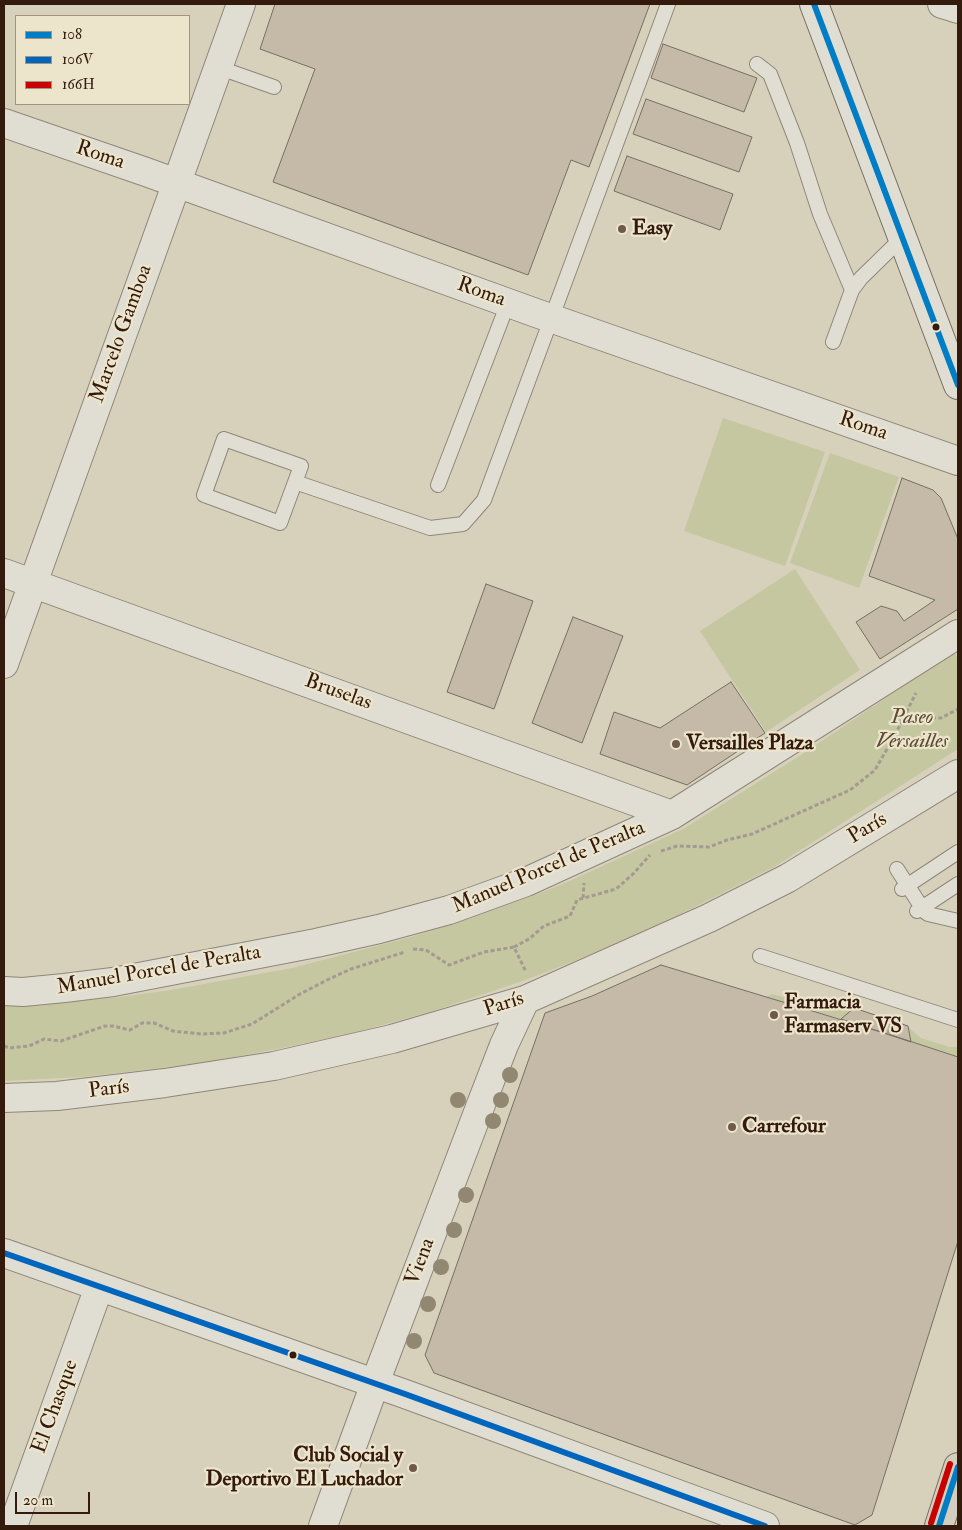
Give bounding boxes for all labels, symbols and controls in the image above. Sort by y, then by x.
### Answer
legend [15,15,190,105]
text: 108 [62,25,82,44]
text: 106V [62,50,93,69]
text: 166H [62,75,95,94]
street label: Roma [72,136,128,176]
place label: Easy [632,216,672,242]
marker: Easy [616,223,628,235]
street label: Marcelo Gamboa [85,261,159,407]
street label: Roma [453,273,509,313]
unlabelled marker [931,322,941,332]
street label: Roma [835,407,891,447]
street label: Bruselas [301,669,375,717]
park label: Paseo Versailles [876,705,948,755]
place label: Versailles Plaza [686,731,813,757]
marker: Versailles Plaza [670,738,682,750]
street label: París [844,808,892,850]
street label: Manuel Porcel de Peralta [449,816,649,920]
street label: Manuel Porcel de Peralta [55,941,263,1001]
street label: París [481,987,527,1023]
place label: Farmacia Farmaserv VS [784,990,902,1040]
marker: Farmacia Farmaserv VS [768,1009,780,1021]
street label: París [87,1075,131,1105]
place label: Carrefour [742,1114,826,1140]
marker: Carrefour [726,1121,738,1133]
street label: Viena [401,1235,441,1289]
unlabelled marker [288,1350,298,1360]
street label: El Chasque [27,1357,85,1457]
place label: Club Social y Deportivo El Luchador [205,1443,403,1493]
marker: Club Social y Deportivo El Luchador [407,1462,419,1474]
scale bar [18,1482,92,1514]
text: 20 m [23,1491,53,1510]

